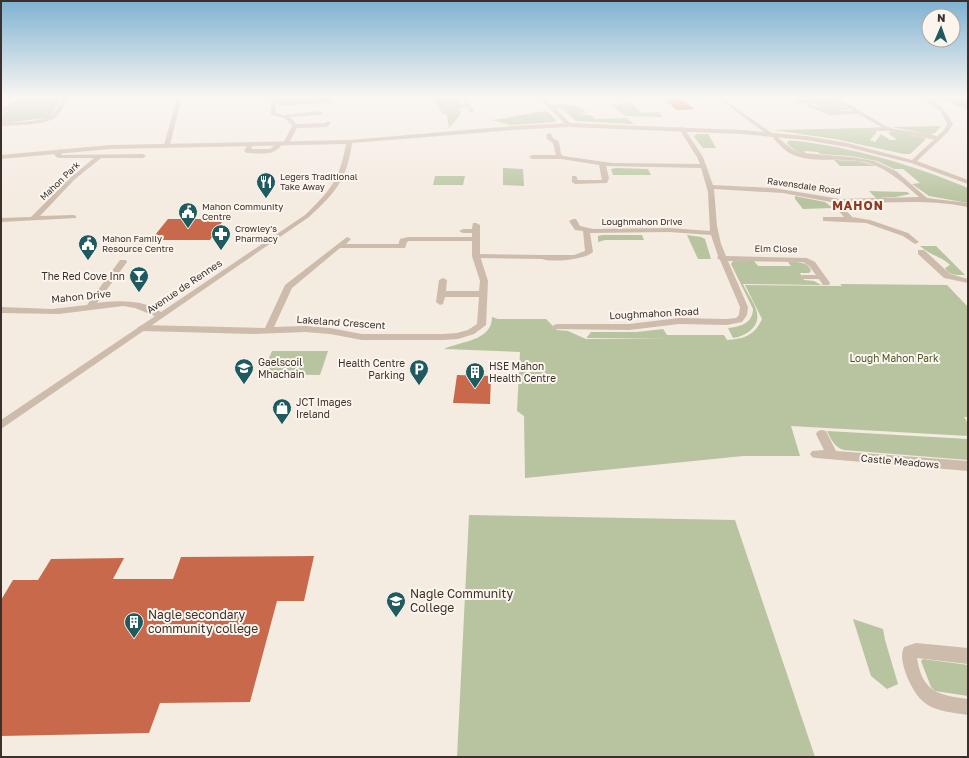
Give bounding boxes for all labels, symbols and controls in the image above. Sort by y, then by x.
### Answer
north arrow [921,8,961,48]
text: N [937,11,946,24]
street label: Mahon Park [37,159,82,202]
restaurant icon: Legers Traditional Take Away [255,171,277,199]
place label: Legers Traditional Take Away [280,171,358,192]
street label: Ravensdale Road [767,175,842,196]
district label: MAHON [832,198,884,213]
public building icon: Mahon Community Centre [177,201,199,229]
place label: Mahon Community Centre [202,201,283,222]
street label: Loughmahon Drive [601,216,683,227]
pharmacy icon: Crowley's Pharmacy [210,223,232,251]
place label: Crowley's Pharmacy [235,223,278,244]
public building icon: Mahon Family Resource Centre [77,233,99,261]
place label: Mahon Family Resource Centre [102,233,174,254]
street label: Elm Close [754,243,798,254]
street label: Avenue de Rennes [144,256,224,316]
bar icon: The Red Cove Inn [128,265,150,293]
place label: The Red Cove Inn [41,270,125,282]
street label: Mahon Drive [51,287,112,305]
street label: Loughmahon Road [609,305,699,321]
street label: Lakeland Crescent [296,313,386,331]
park label: Lough Mahon Park [849,352,939,364]
place label: Gaelscoil Mhachain [258,356,304,380]
school or university icon: Gaelscoil Mhachain [233,357,255,385]
place label: Health Centre Parking [338,357,405,381]
parking icon: Health Centre Parking [408,358,430,386]
place label: HSE Mahon Health Centre [489,360,556,384]
building icon: HSE Mahon Health Centre [464,361,486,389]
place label: JCT Images Ireland [296,396,352,420]
shop icon: JCT Images Ireland [271,397,293,425]
street label: Castle Meadows [860,452,940,470]
place label: Nagle Community College [410,586,513,615]
school or university icon: Nagle Community College [385,590,407,618]
place label: Nagle secondary community college [148,607,258,636]
building icon: Nagle secondary community college [123,611,145,639]

